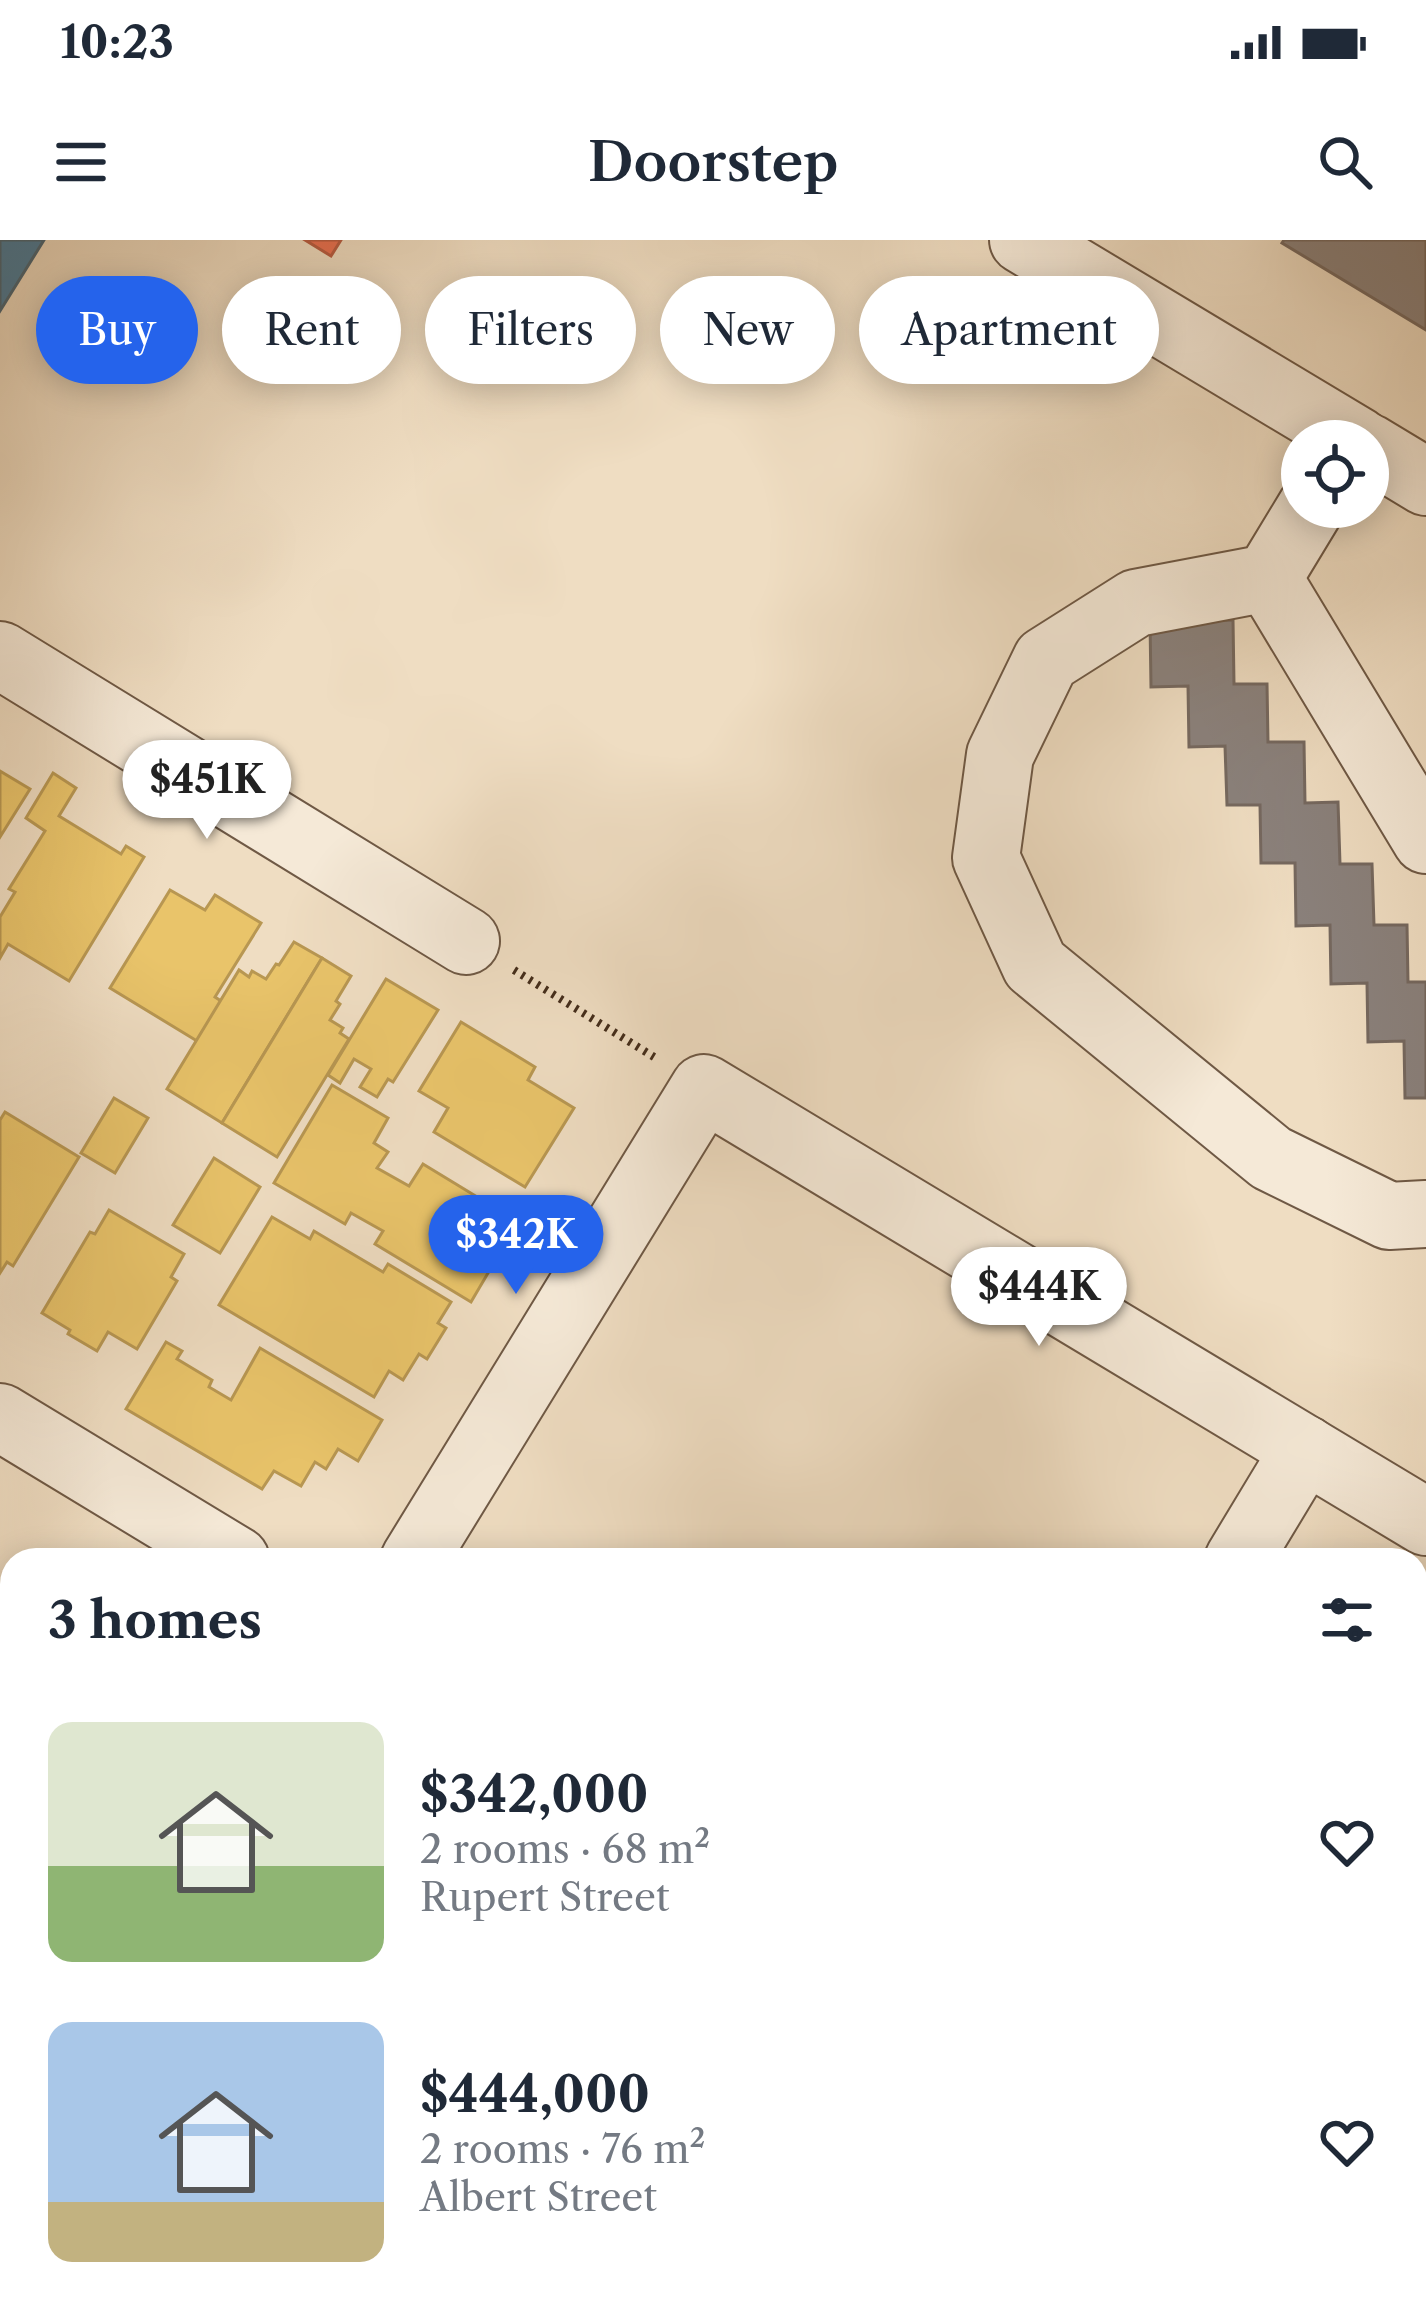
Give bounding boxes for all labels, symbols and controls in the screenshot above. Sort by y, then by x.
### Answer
text: 10:23 [60,14,174,70]
icon: menu [48,129,114,195]
text: Doorstep [588,129,838,195]
icon: search [1312,129,1378,195]
chip: Buy [36,276,198,384]
chip: Rent [222,276,401,384]
chip: Filters [425,276,636,384]
chip: New [660,276,835,384]
chip: Apartment [859,276,1159,384]
map controls [1281,420,1389,528]
button: locate [1281,420,1389,528]
pin: $451K [123,740,291,842]
text: $451K [149,755,265,803]
pin: $342K [432,1195,600,1297]
text: $342K [455,1210,577,1258]
pin: $444K [955,1247,1123,1349]
text: $444K [978,1262,1100,1310]
icon: filters [1314,1587,1380,1653]
text: 3 homes [48,1589,262,1651]
text: $342,000 [420,1763,649,1825]
icon: home [144,1770,288,1914]
icon: heart [1314,1809,1380,1875]
text: 2 rooms · 68 m² [420,1825,710,1873]
text: Rupert Street [420,1873,670,1921]
text: $444,000 [420,2063,650,2125]
icon: home [144,2070,288,2214]
icon: heart [1314,2109,1380,2175]
text: 2 rooms · 76 m² [420,2125,706,2173]
text: Albert Street [420,2173,657,2221]

